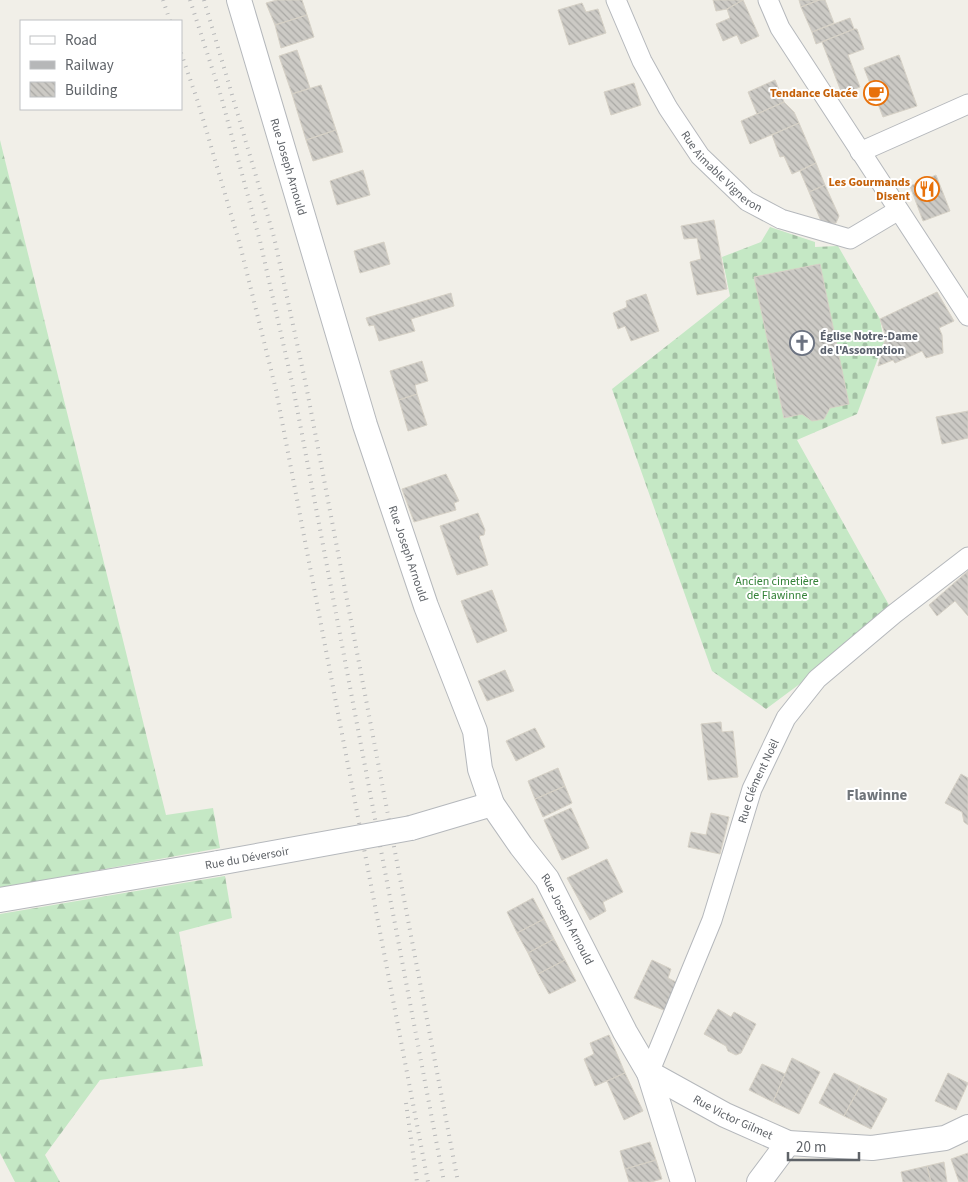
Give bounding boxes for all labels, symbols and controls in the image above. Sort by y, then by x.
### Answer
legend [20,20,182,110]
text: Road [65,30,97,51]
text: Railway [65,55,114,76]
text: Building [65,80,118,101]
cafe icon: Tendance Glacée [863,80,889,106]
place label: Tendance Glacée [770,85,858,102]
street label: Rue Joseph Arnould [266,116,310,218]
street label: Rue Aimable Vigneron [677,128,765,217]
place label: Les Gourmands Disent [828,174,910,205]
restaurant icon: Les Gourmands Disent [914,176,940,202]
place label: Église Notre-Dame de l'Assomption [820,328,918,359]
church icon: Église Notre-Dame de l'Assomption [789,330,815,356]
street label: Rue Joseph Arnould [384,503,432,604]
park label: Ancien cimetière de Flawinne [735,573,819,604]
street label: Rue Clément Noël [734,736,784,825]
district label: Flawinne [847,785,908,806]
street label: Rue du Déversoir [204,843,291,874]
street label: Rue Joseph Arnould [537,870,597,968]
street label: Rue Victor Gilmet [690,1091,775,1144]
scale bar [788,1130,859,1162]
text: 20 m [796,1137,826,1158]

